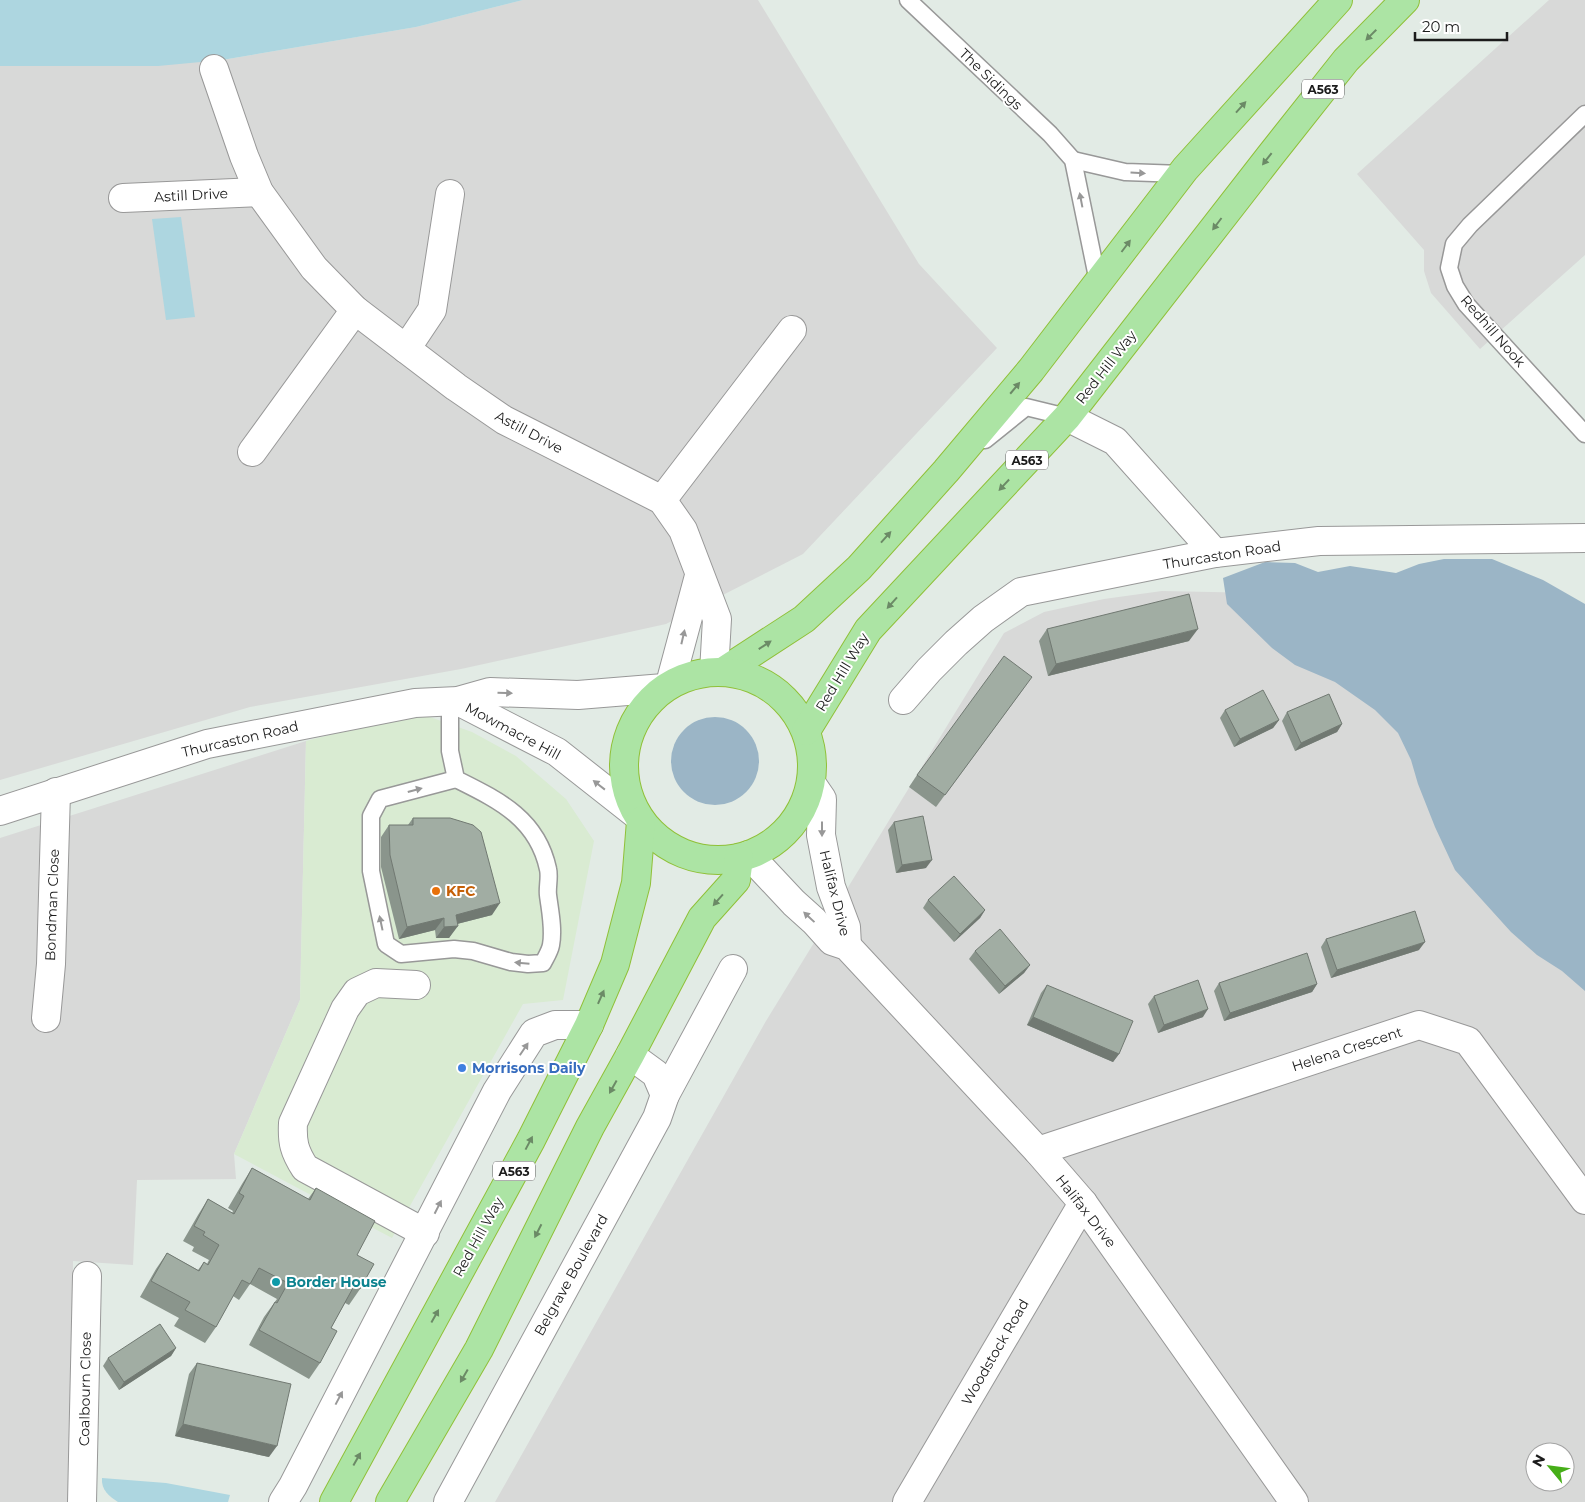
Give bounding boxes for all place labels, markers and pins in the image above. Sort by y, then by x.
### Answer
place label: KFC [446,882,475,900]
marker: KFC [430,885,442,897]
place label: Morrisons Daily [472,1059,586,1077]
marker: Morrisons Daily [456,1062,468,1074]
place label: Border House [286,1273,387,1291]
marker: Border House [270,1276,282,1288]

